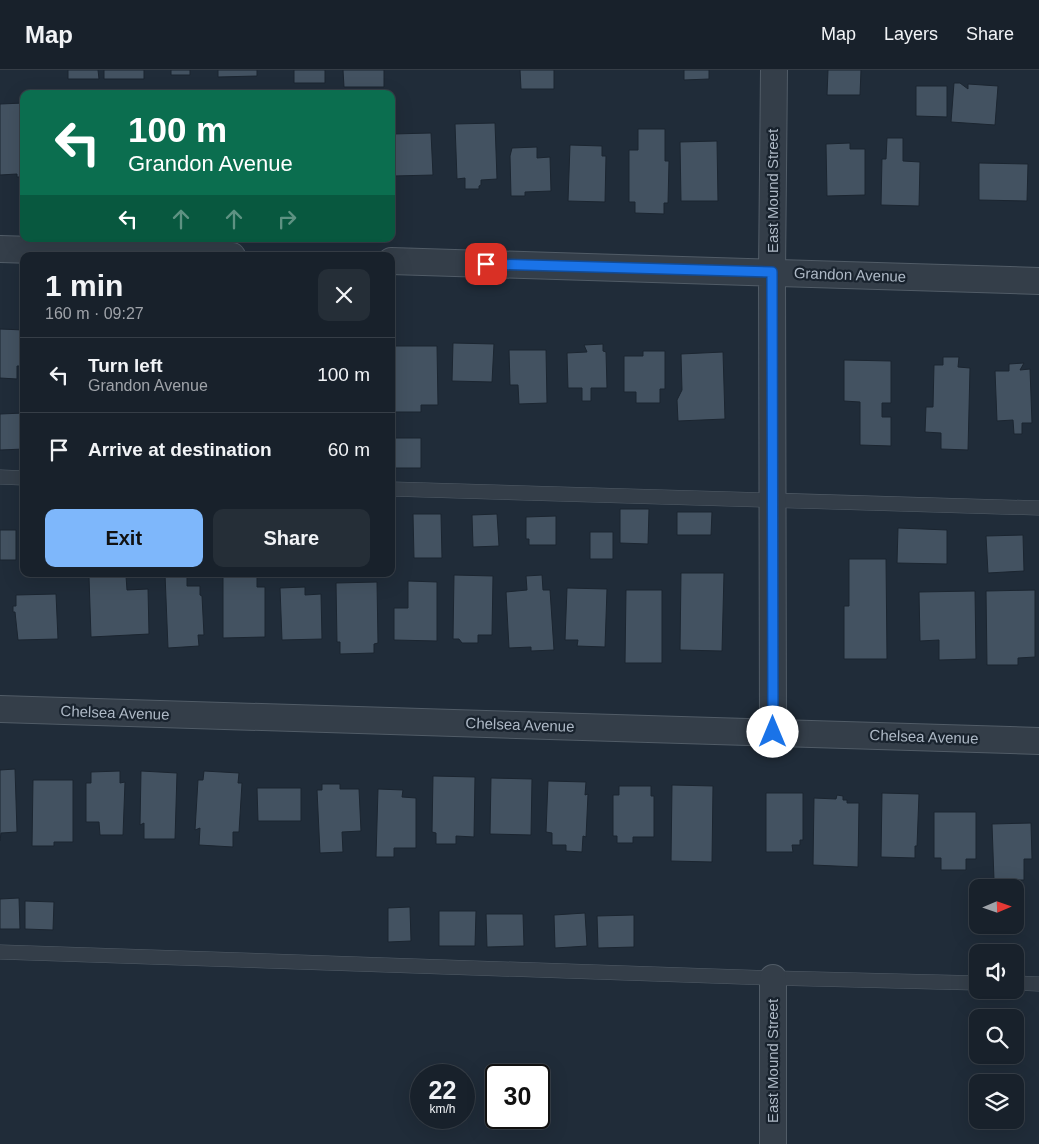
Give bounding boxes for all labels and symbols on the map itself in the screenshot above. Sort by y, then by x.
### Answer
street label: East Mound Street [764,128,781,253]
pin [465,243,507,285]
street label: Grandon Avenue [794,264,906,285]
street label: Chelsea Avenue [60,702,170,723]
position arrow [746,705,798,757]
street label: Chelsea Avenue [465,714,575,735]
street label: Chelsea Avenue [869,726,979,747]
north arrow [969,879,1024,934]
street label: East Mound Street [764,998,781,1123]
speed limit sign: 30 [485,1064,550,1129]

